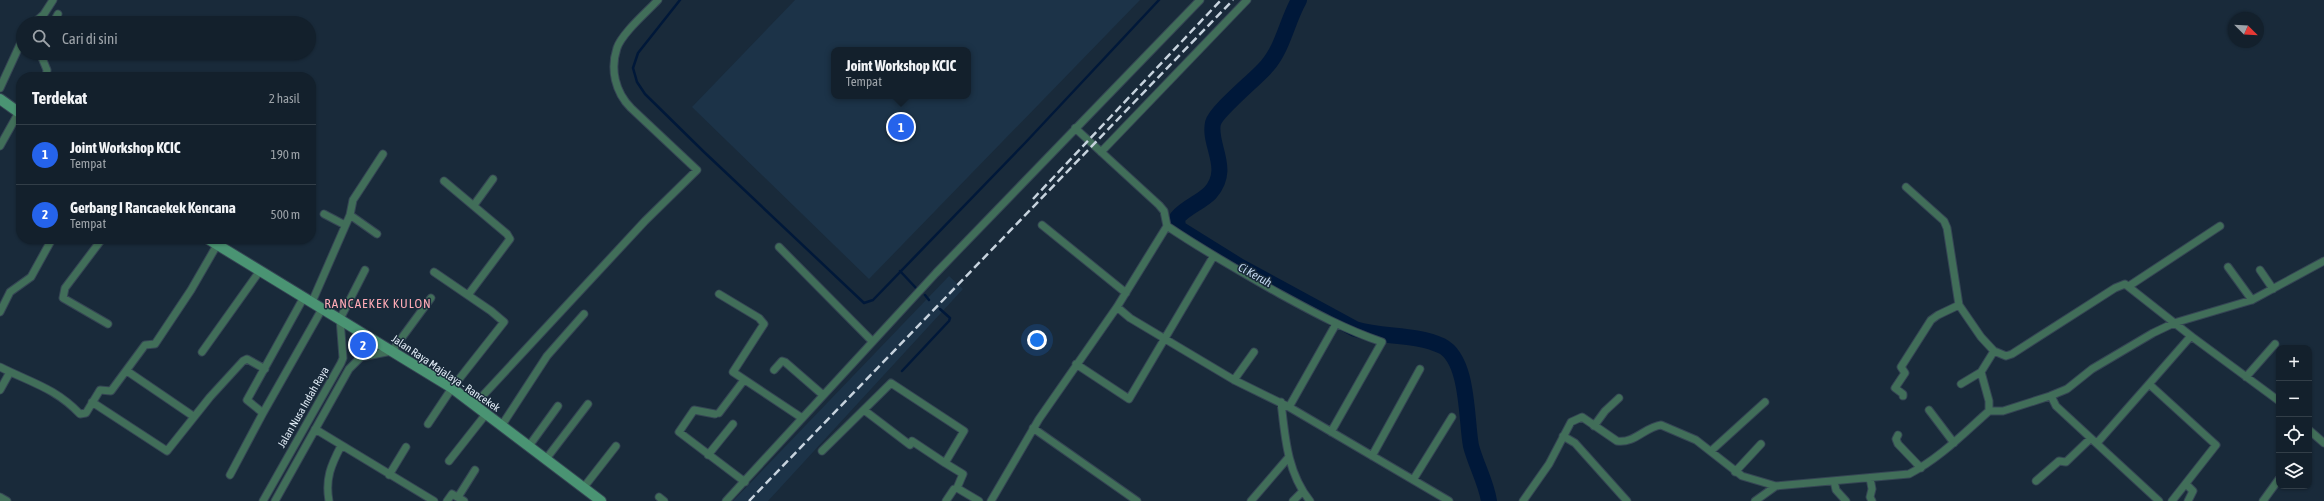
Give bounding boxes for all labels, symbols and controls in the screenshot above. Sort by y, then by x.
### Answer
north arrow [2228,12,2264,48]
search box [16,16,316,60]
icon: search [30,27,52,49]
text: Cari di sini [62,30,118,47]
popup [831,47,971,99]
text: Joint Workshop KCIC [846,57,956,74]
text: Tempat [846,74,882,89]
text: Terdekat [32,88,87,108]
text: 2 hasil [269,91,300,106]
pin: 1 [888,112,914,142]
text: Joint Workshop KCIC [70,139,180,156]
text: 1 [42,147,48,162]
text: 190 m [271,147,300,162]
text: Tempat [70,156,106,171]
text: Gerbang I Rancaekek Kencana [70,199,236,216]
text: 2 [42,207,48,222]
text: 500 m [271,207,300,222]
text: Tempat [70,216,106,231]
water label: Ci Keruh [1236,260,1274,290]
district label: RANCAEKEK KULON [324,296,432,311]
pin: 2 [350,330,376,360]
your location [1027,330,1047,350]
street label: Jalan Raya Majalaya - Rancekek [390,332,503,414]
map controls [2276,345,2312,489]
button: + [2276,345,2312,381]
street label: Jalan Nusa Indah Raya [275,364,331,450]
button: − [2276,381,2312,417]
button: locate [2276,417,2312,453]
button: layers [2276,453,2312,489]

